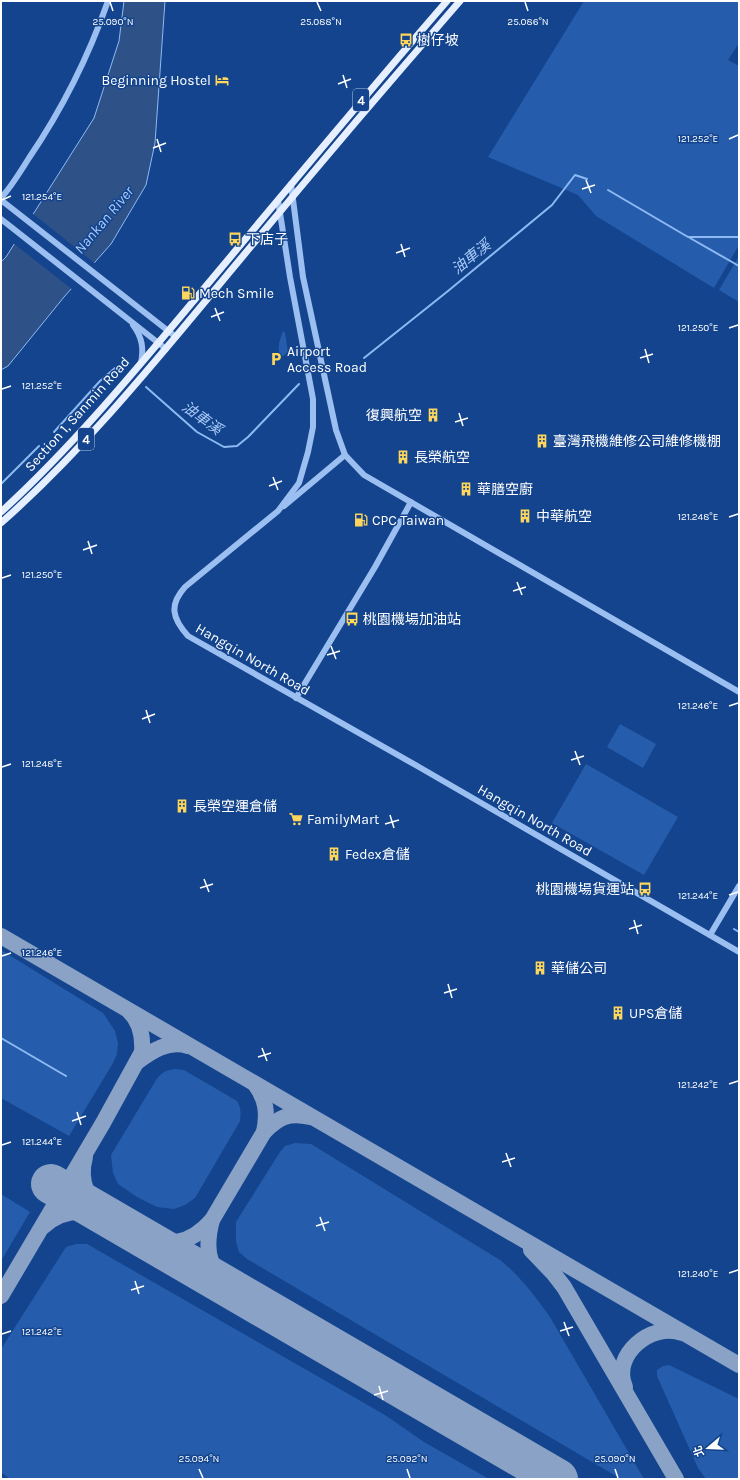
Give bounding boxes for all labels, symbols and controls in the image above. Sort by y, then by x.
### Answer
text: 25.090°N [92,16,134,28]
text: 25.088°N [300,16,342,28]
text: 25.086°N [507,16,549,28]
bus stop icon: 樹仔坡 [398,32,414,48]
place label: 樹仔坡 [417,32,459,49]
place label: Beginning Hostel [102,72,211,89]
hotel icon: Beginning Hostel [214,72,230,88]
road number: 4 [353,89,369,111]
text: 121.252°E [678,133,718,145]
water label: Nankan River [71,182,138,257]
text: 121.254°E [22,191,62,203]
bus stop icon: 下店子 [227,231,243,247]
place label: 下店子 [246,231,288,248]
water label: 油車溪 [448,235,496,278]
fuel station icon: Mech Smile [180,285,196,301]
place label: Mech Smile [199,285,274,302]
text: 121.250°E [678,322,718,334]
place label: Airport Access Road [287,343,367,376]
parking icon: Airport Access Road [268,351,284,367]
street label: Section 1, Sanmin Road [21,353,133,475]
text: 121.252°E [22,380,62,392]
water label: 油車溪 [179,397,227,440]
place label: 復興航空 [366,407,422,424]
building icon: 復興航空 [425,407,441,423]
road number: 4 [78,428,94,450]
building icon: 臺灣飛機維修公司維修機棚 [534,433,550,449]
place label: 臺灣飛機維修公司維修機棚 [553,433,721,450]
building icon: 長榮航空 [395,449,411,465]
place label: 長榮航空 [414,449,470,466]
building icon: 華膳空廚 [458,481,474,497]
place label: 華膳空廚 [477,481,533,498]
building icon: 中華航空 [517,508,533,524]
place label: 中華航空 [536,508,592,525]
text: 121.248°E [678,511,718,523]
fuel station icon: CPC Taiwan [353,512,369,528]
place label: CPC Taiwan [372,512,444,529]
text: 121.250°E [22,569,62,581]
bus stop icon: 桃園機場加油站 [344,611,360,627]
place label: 桃園機場加油站 [363,611,461,628]
street label: Hangqin North Road [193,620,313,699]
text: 121.246°E [678,700,718,712]
text: 121.248°E [22,758,62,770]
street label: Hangqin North Road [475,781,595,860]
building icon: 長榮空運倉儲 [174,798,190,814]
place label: 長榮空運倉儲 [193,798,277,815]
supermarket icon: FamilyMart [288,811,304,827]
place label: FamilyMart [307,811,379,828]
building icon: Fedex倉儲 [326,846,342,862]
place label: Fedex倉儲 [345,846,410,863]
place label: 桃園機場貨運站 [536,881,634,898]
bus stop icon: 桃園機場貨運站 [637,881,653,897]
text: 121.244°E [678,890,718,902]
text: 121.246°E [22,947,62,959]
building icon: 華儲公司 [532,960,548,976]
place label: 華儲公司 [551,960,607,977]
building icon: UPS倉儲 [610,1005,626,1021]
place label: UPS倉儲 [629,1005,682,1022]
text: 121.242°E [678,1079,718,1091]
text: 121.244°E [22,1136,62,1148]
text: 121.240°E [678,1268,718,1280]
text: 121.242°E [22,1326,62,1338]
north arrow [688,1428,728,1468]
text: 北 [691,1444,707,1458]
text: 25.094°N [179,1453,219,1465]
text: 25.092°N [386,1453,428,1465]
text: 25.090°N [594,1453,636,1465]

